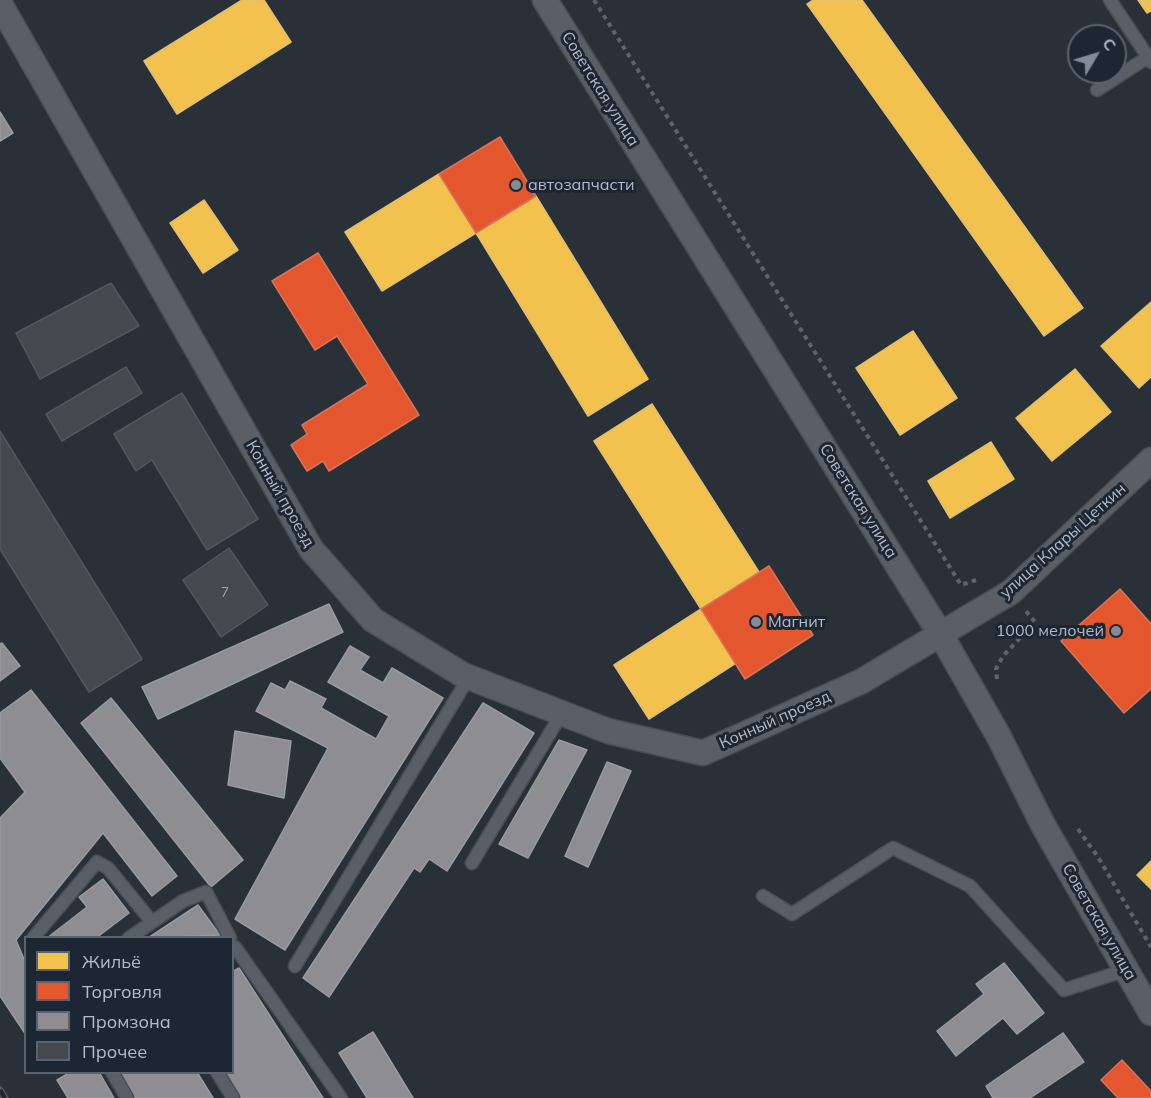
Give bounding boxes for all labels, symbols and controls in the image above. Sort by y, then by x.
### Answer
north arrow [1067,24,1127,84]
street label: Советская улица [557,28,643,150]
text: С [1098,34,1121,55]
place label: автозапчасти [528,175,634,195]
marker: автозапчасти [509,178,523,192]
street label: Конный проезд [242,437,318,551]
street label: Советская улица [815,440,901,562]
street label: улица Клары Цеткин [996,479,1130,603]
house number: 7 [221,585,229,601]
place label: Магнит [768,612,825,632]
marker: Магнит [749,615,763,629]
place label: 1000 мелочей [996,621,1104,641]
marker: 1000 мелочей [1109,624,1123,638]
street label: Конный проезд [716,687,834,753]
street label: Советская улица [1058,860,1140,984]
legend [24,936,234,1074]
text: Жильё [82,950,141,973]
text: Торговля [82,980,162,1003]
text: Промзона [82,1010,171,1033]
text: Прочее [82,1040,147,1063]

